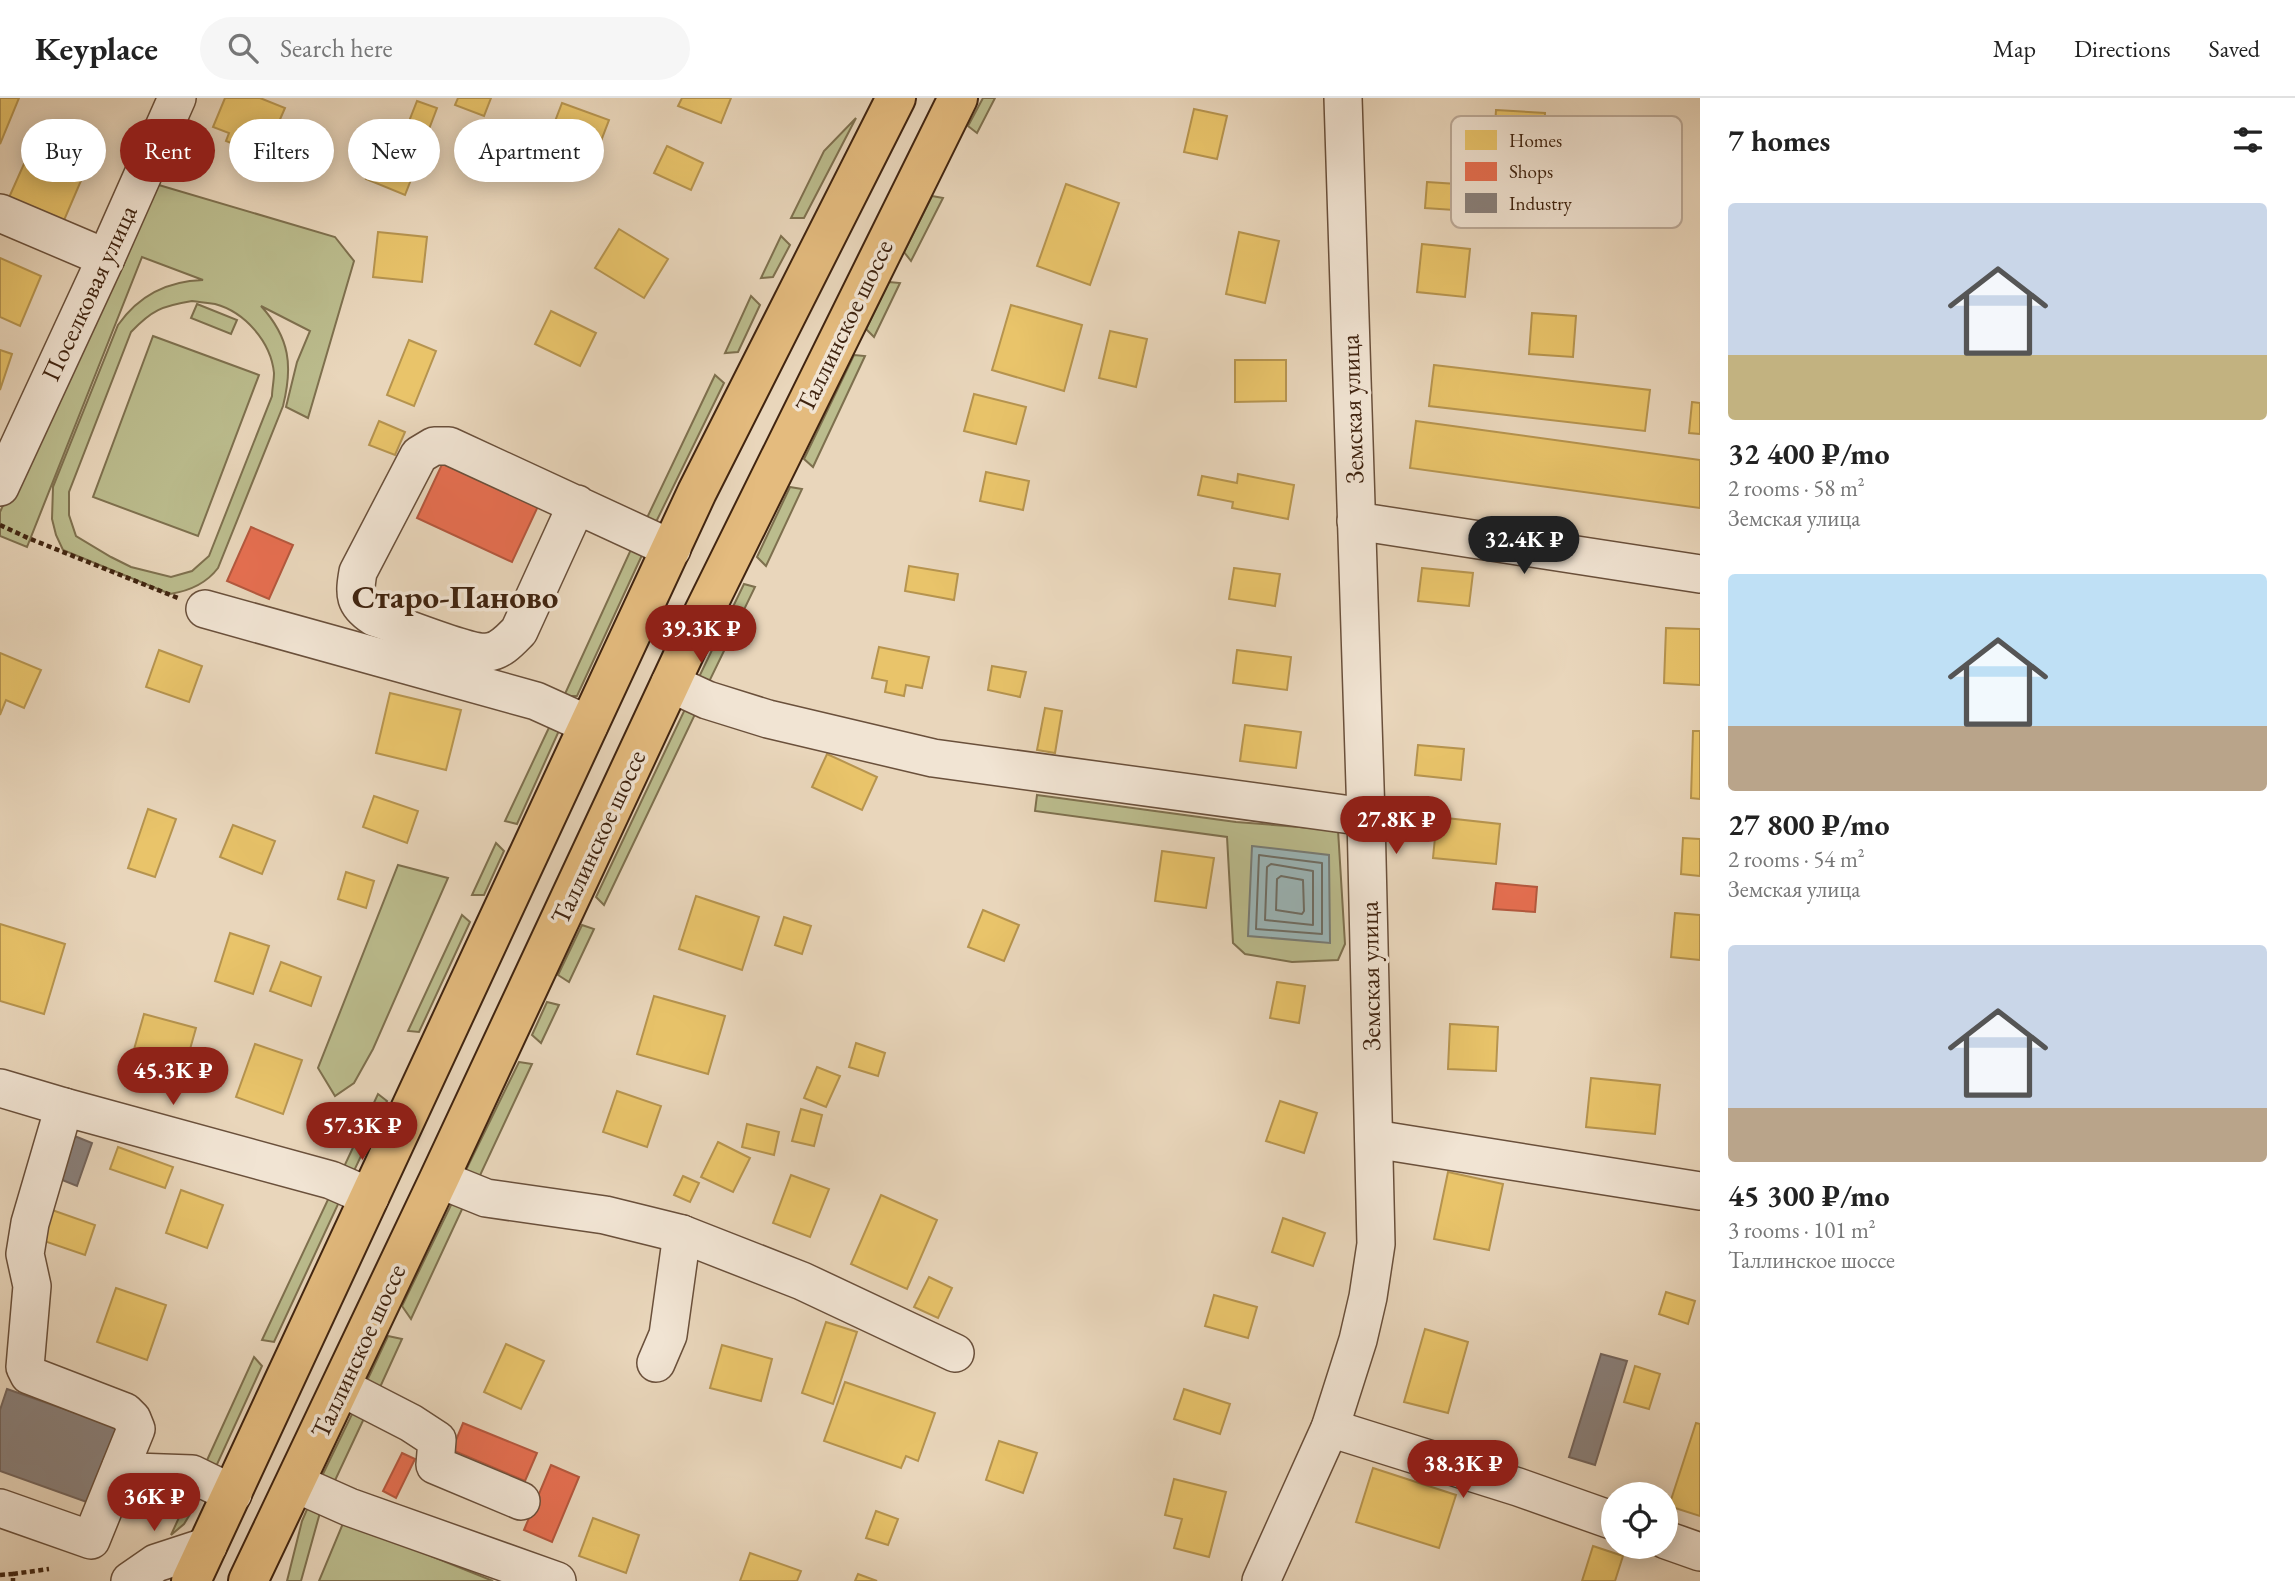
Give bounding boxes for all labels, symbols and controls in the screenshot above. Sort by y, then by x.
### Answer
search box [200,17,690,80]
text: Keyplace [35,27,158,70]
icon: search [224,29,262,67]
text: Search here [280,31,393,65]
text: Map [1993,33,2036,64]
text: Directions [2074,33,2171,64]
text: Saved [2209,33,2260,64]
legend [1451,116,1682,228]
chip: Buy [21,119,106,182]
chip: Rent [120,119,215,182]
chip: Filters [229,119,334,182]
chip: New [348,119,440,182]
chip: Apartment [454,119,604,182]
text: 7 homes [1728,121,1830,160]
icon: filters [2229,121,2267,159]
text: Homes [1509,128,1562,153]
text: Shops [1509,159,1553,184]
text: Industry [1509,191,1573,216]
street label: Поселковая улица [33,199,145,387]
street label: Таллинское шоссе [787,234,901,418]
icon: home [1935,248,2061,374]
street label: Земская улица [1332,333,1372,484]
text: 32 400 ₽/mo [1728,434,1890,473]
text: 2 rooms · 58 m² [1728,473,1865,503]
text: Земская улица [1728,503,1861,533]
pin: 32.4K ₽ [1459,517,1589,576]
text: 32.4K ₽ [1484,524,1564,554]
district label: Старо-Паново [352,575,558,618]
pin: 39.3K ₽ [636,606,766,665]
text: 39.3K ₽ [661,613,741,643]
icon: home [1935,619,2061,745]
street label: Таллинское шоссе [543,744,653,930]
pin: 27.8K ₽ [1331,796,1461,856]
text: 27.8K ₽ [1356,804,1436,834]
text: 27 800 ₽/mo [1728,805,1890,844]
text: 2 rooms · 54 m² [1728,844,1865,874]
text: Земская улица [1728,874,1861,904]
street label: Земская улица [1352,900,1388,1051]
icon: home [1935,990,2061,1116]
pin: 45.3K ₽ [108,1048,238,1107]
text: 45.3K ₽ [133,1055,213,1085]
pin: 57.3K ₽ [297,1102,427,1162]
text: 57.3K ₽ [322,1110,402,1140]
text: 45 300 ₽/mo [1728,1176,1890,1215]
text: 3 rooms · 101 m² [1728,1215,1876,1245]
text: Таллинское шоссе [1728,1245,1895,1275]
street label: Таллинское шоссе [303,1258,413,1444]
pin: 38.3K ₽ [1398,1440,1528,1500]
text: 38.3K ₽ [1423,1448,1503,1478]
pin: 36K ₽ [105,1474,203,1533]
text: 36K ₽ [123,1481,185,1511]
map controls [1601,1482,1678,1559]
button: locate [1601,1482,1678,1559]

